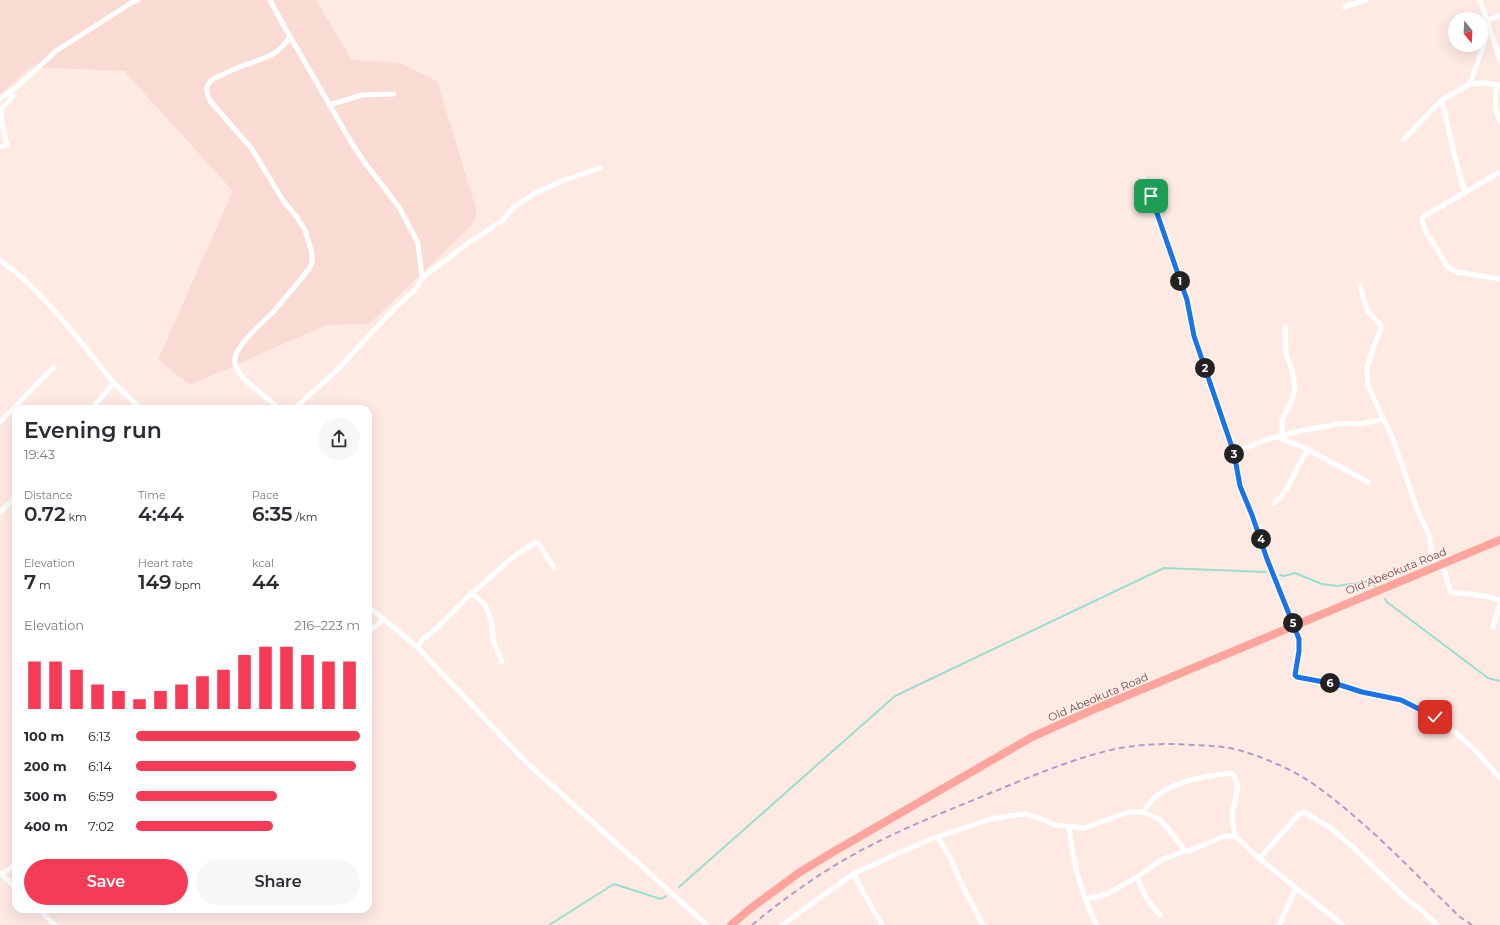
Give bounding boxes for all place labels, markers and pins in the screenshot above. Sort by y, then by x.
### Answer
pin [1134,179,1168,213]
pin: 1 [1170,271,1190,291]
pin: 2 [1195,358,1215,378]
pin: 3 [1224,444,1244,464]
pin: 4 [1251,529,1271,549]
pin: 5 [1283,613,1303,633]
pin: 6 [1320,673,1340,693]
pin [1418,700,1452,734]

